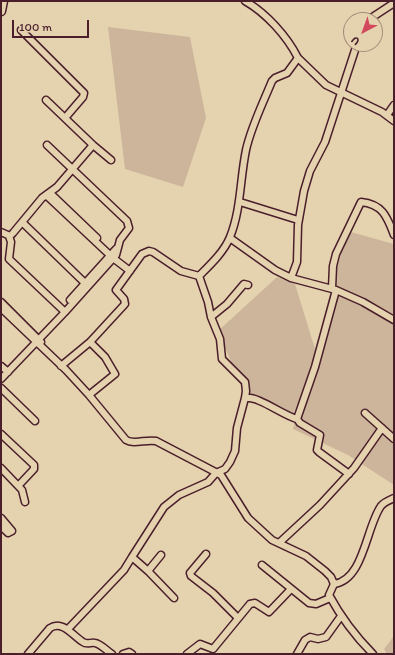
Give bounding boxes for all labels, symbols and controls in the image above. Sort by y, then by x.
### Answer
scale bar [14,12,91,38]
north arrow [343,12,383,52]
text: 100 m [19,20,52,34]
text: U [348,33,362,48]

